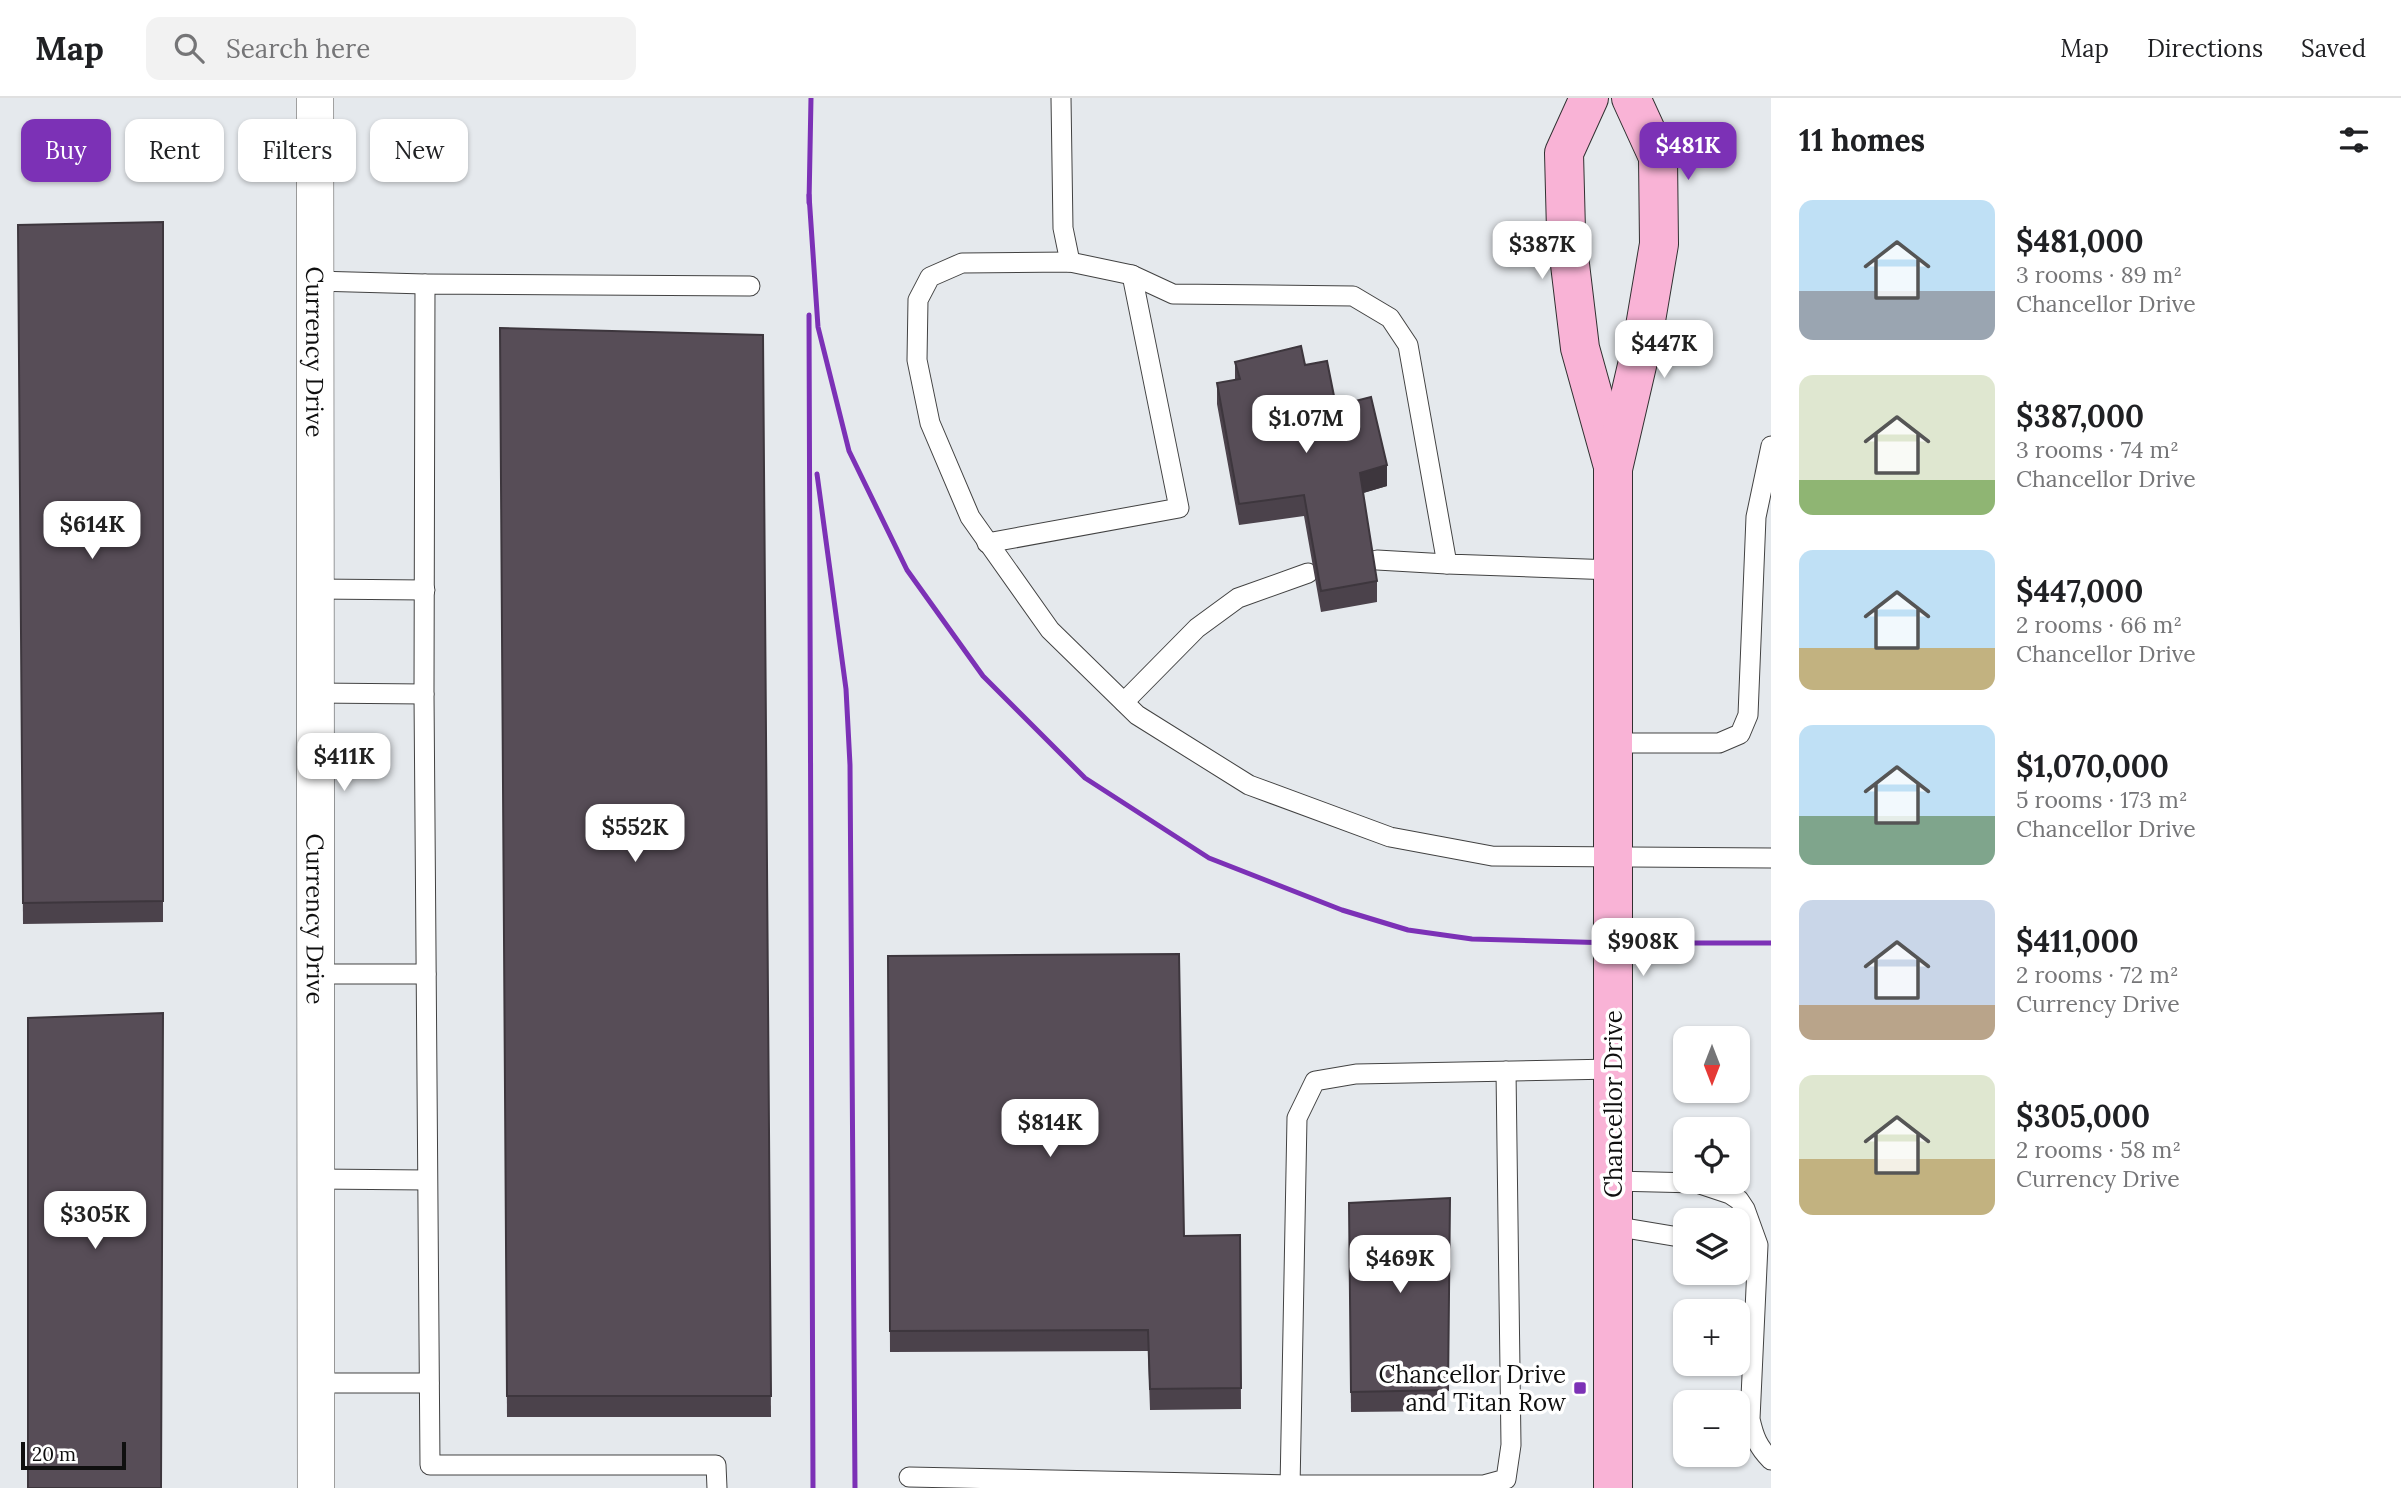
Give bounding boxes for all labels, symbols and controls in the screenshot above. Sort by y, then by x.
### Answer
search box [146,17,636,80]
text: Map [35,27,104,69]
icon: search [170,29,208,67]
text: Search here [226,32,370,65]
text: Map [2060,33,2109,64]
text: Directions [2147,33,2263,64]
text: Saved [2301,33,2366,64]
chip: Buy [21,119,111,182]
chip: Rent [125,119,224,182]
chip: Filters [238,119,356,182]
chip: New [370,119,468,182]
text: 11 homes [1799,121,1925,159]
icon: filters [2335,121,2373,159]
pin: $481K [1639,122,1737,182]
text: $481K [1656,130,1720,159]
pin: $387K [1493,222,1591,281]
text: $481,000 [2016,222,2144,260]
icon: home [1855,228,1939,312]
text: $387K [1509,229,1575,258]
text: 3 rooms · 89 m² [2016,260,2182,289]
street label: Currency Drive [300,266,331,438]
text: Chancellor Drive [2016,289,2196,318]
pin: $447K [1615,320,1713,380]
text: $447K [1631,328,1697,357]
pin: $1.07M [1249,396,1363,455]
text: $387,000 [2016,397,2144,435]
text: $1.07M [1268,403,1344,432]
icon: home [1855,403,1939,487]
text: 3 rooms · 74 m² [2016,435,2179,464]
text: Chancellor Drive [2016,464,2196,493]
pin: $614K [43,502,141,561]
text: $614K [59,509,125,538]
text: $447,000 [2016,572,2143,610]
icon: home [1855,578,1939,662]
text: 2 rooms · 66 m² [2016,610,2182,639]
text: Chancellor Drive [2016,639,2196,668]
pin: $411K [295,734,393,793]
text: $411K [313,741,375,770]
text: $1,070,000 [2016,747,2169,785]
icon: home [1855,753,1939,837]
text: 5 rooms · 173 m² [2016,785,2188,814]
pin: $552K [586,804,684,864]
text: $552K [602,812,669,841]
text: Chancellor Drive [2016,814,2196,843]
street label: Currency Drive [300,833,331,1005]
pin: $908K [1594,918,1692,978]
text: $411,000 [2016,922,2139,960]
text: $908K [1608,926,1678,955]
icon: home [1855,928,1939,1012]
text: 2 rooms · 72 m² [2016,960,2179,989]
text: Currency Drive [2016,989,2180,1018]
street label: Chancellor Drive [1598,1010,1629,1198]
north arrow [1673,1026,1750,1102]
map controls [1673,1026,1750,1467]
text: $305,000 [2016,1097,2150,1135]
pin: $814K [1001,1100,1099,1159]
icon: home [1855,1103,1939,1187]
text: $814K [1018,1107,1082,1136]
button: locate [1673,1117,1750,1194]
text: 2 rooms · 58 m² [2016,1135,2181,1164]
text: Currency Drive [2016,1164,2180,1193]
pin: $305K [46,1192,144,1251]
text: $305K [60,1199,130,1228]
button: layers [1673,1208,1750,1285]
pin: $469K [1351,1236,1449,1295]
text: $469K [1366,1243,1434,1272]
button: + [1673,1299,1750,1376]
place label: Chancellor Drive and Titan Row [1378,1359,1567,1418]
marker: Chancellor Drive and Titan Row [1572,1380,1588,1396]
button: − [1673,1390,1750,1467]
scale bar [21,1439,126,1471]
text: 20 m [32,1442,76,1466]

